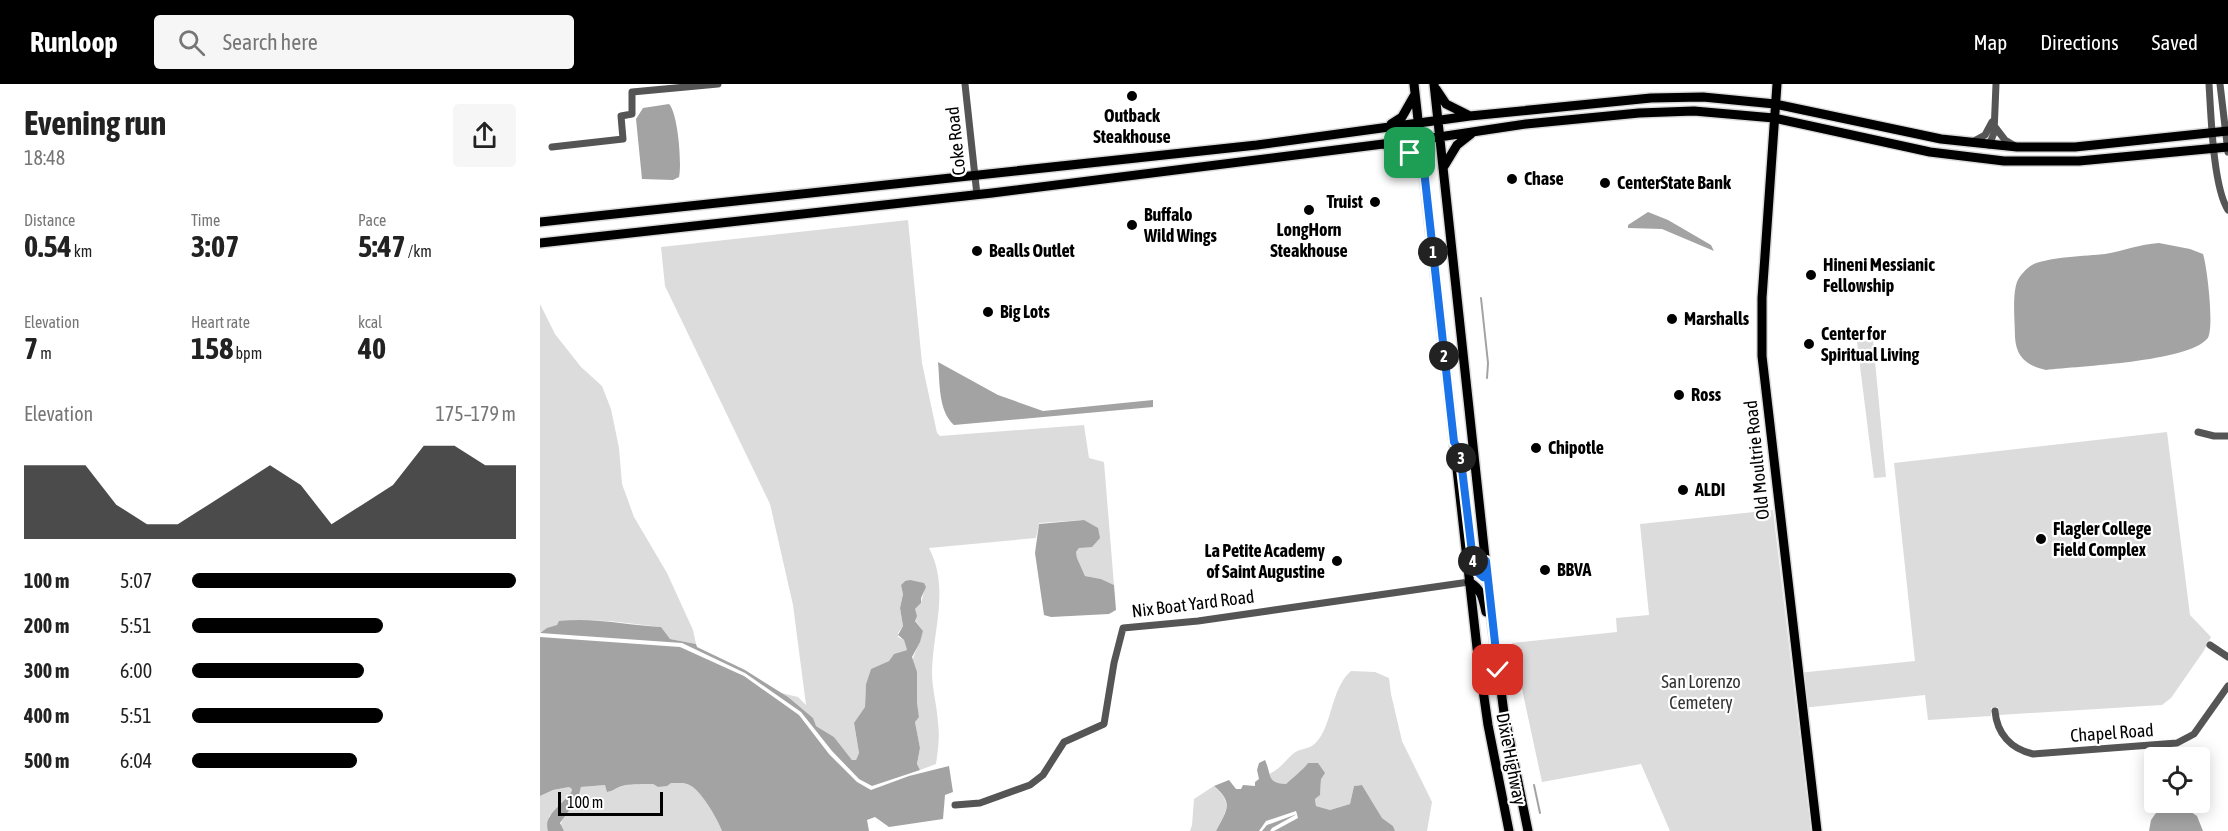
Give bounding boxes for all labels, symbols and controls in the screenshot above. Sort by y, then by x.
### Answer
search box [154,15,574,69]
text: Runloop [30,26,118,58]
icon: search [175,26,208,59]
text: Search here [223,29,318,55]
text: Map [1973,30,2007,54]
text: Directions [2040,30,2119,54]
text: Saved [2152,30,2198,54]
marker: Outback Steakhouse [1125,89,1139,103]
text: Evening run [24,104,166,142]
button: share [453,104,516,167]
place label: Outback Steakhouse [1093,105,1171,147]
street label: Coke Road [941,106,970,177]
pin [1384,127,1435,178]
icon: arrive [1393,136,1426,169]
text: 18:48 [24,146,65,169]
place label: Chase [1524,168,1564,189]
marker: Chase [1505,172,1519,186]
place label: CenterState Bank [1617,172,1732,193]
marker: CenterState Bank [1598,176,1612,190]
place label: Truist [1326,191,1364,212]
marker: Truist [1368,195,1382,209]
marker: LongHorn Steakhouse [1302,203,1316,217]
place label: Buffalo Wild Wings [1143,204,1217,246]
text: Distance [24,211,75,229]
text: Time [191,211,220,229]
text: Pace [358,211,386,229]
marker: Buffalo Wild Wings [1125,218,1139,232]
place label: LongHorn Steakhouse [1270,219,1348,261]
text: 0.54 [24,229,72,263]
text: 3:07 [191,229,239,263]
text: 5:47 [358,229,406,263]
pin: 1 [1418,237,1448,267]
place label: Bealls Outlet [989,240,1076,261]
text: km [72,242,92,260]
text: /km [406,242,432,260]
text: 1 [1429,243,1437,261]
marker: Bealls Outlet [970,244,984,258]
place label: Hineni Messianic Fellowship [1823,254,1935,296]
marker: Hineni Messianic Fellowship [1804,268,1818,282]
place label: Big Lots [1000,301,1050,322]
marker: Big Lots [981,305,995,319]
place label: Marshalls [1684,308,1750,329]
marker: Marshalls [1665,312,1679,326]
text: Elevation [24,313,79,331]
text: Heart rate [191,313,250,331]
text: kcal [358,313,382,331]
place label: Center for Spiritual Living [1821,323,1920,365]
text: 7 [24,331,38,365]
text: 158 [191,331,233,365]
text: 40 [358,331,386,365]
marker: Center for Spiritual Living [1802,337,1816,351]
pin: 2 [1429,341,1459,371]
text: m [38,344,52,362]
text: bpm [233,344,262,362]
text: 2 [1440,347,1448,365]
place label: Ross [1691,384,1722,405]
marker: Ross [1672,388,1686,402]
street label: Old Moultrie Road [1740,399,1773,521]
text: Elevation [24,402,93,425]
text: 175–179 m [435,402,516,425]
place label: Chipotle [1548,437,1604,458]
marker: Chipotle [1529,441,1543,455]
pin: 3 [1446,443,1476,473]
text: 3 [1457,449,1465,467]
place label: ALDI [1694,479,1725,500]
marker: ALDI [1676,483,1690,497]
place label: Flagler College Field Complex [2053,518,2151,560]
marker: Flagler College Field Complex [2034,532,2048,546]
place label: La Petite Academy of Saint Augustine [1204,540,1326,582]
pin: 4 [1458,546,1488,576]
text: 4 [1469,552,1477,570]
marker: La Petite Academy of Saint Augustine [1330,554,1344,568]
place label: BBVA [1557,559,1592,580]
marker: BBVA [1538,563,1552,577]
text: 100 m [24,569,69,592]
text: 5:07 [120,569,152,592]
street label: Nix Boat Yard Road [1130,586,1256,621]
text: 200 m [24,614,69,637]
text: 5:51 [120,614,152,637]
pin [1472,644,1523,695]
icon: check [1481,653,1514,686]
text: 300 m [24,659,69,682]
text: 6:00 [120,659,152,682]
park label: San Lorenzo Cemetery [1661,671,1741,713]
text: 400 m [24,704,69,727]
text: 5:51 [120,704,152,727]
street label: Dixie Highway [1492,711,1531,807]
street label: Chapel Road [2070,719,2154,746]
map controls [2144,747,2210,813]
button: locate [2144,747,2210,813]
text: 500 m [24,749,69,772]
text: 6:04 [120,749,152,772]
scale bar [558,789,663,816]
text: 100 m [567,793,603,811]

